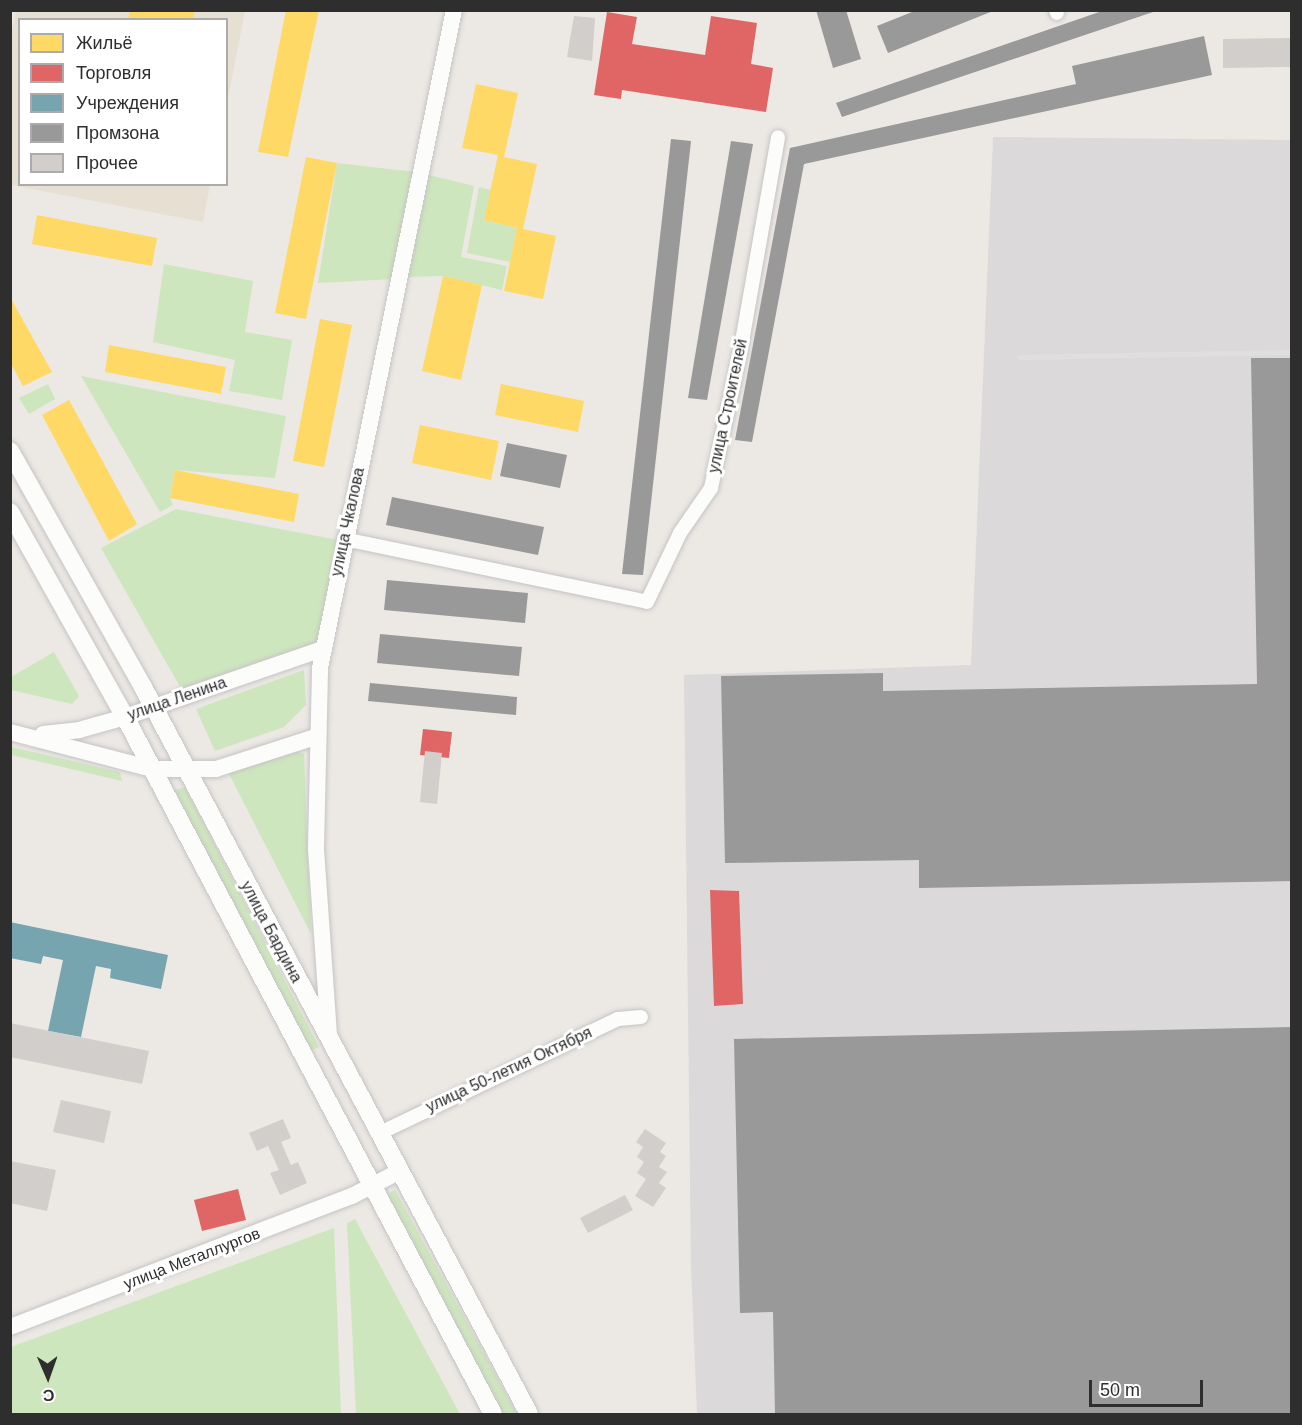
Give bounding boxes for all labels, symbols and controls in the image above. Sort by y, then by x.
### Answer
legend [18,18,228,186]
text: Жильё [76,33,133,53]
text: Торговля [76,63,151,83]
text: Учреждения [76,93,179,113]
text: Промзона [76,123,159,143]
text: Прочее [76,153,138,173]
street label: улица Строителей [704,337,752,475]
street label: улица Чкалова [327,466,369,578]
street label: улица Ленина [125,673,229,725]
street label: улица Бардина [236,878,306,986]
street label: улица 50-летия Октября [423,1023,595,1117]
street label: улица Металлургов [121,1224,263,1294]
north arrow [18,1347,78,1407]
scale bar [1092,1368,1206,1406]
text: 50 m [1100,1380,1140,1400]
text: С [43,1387,55,1404]

